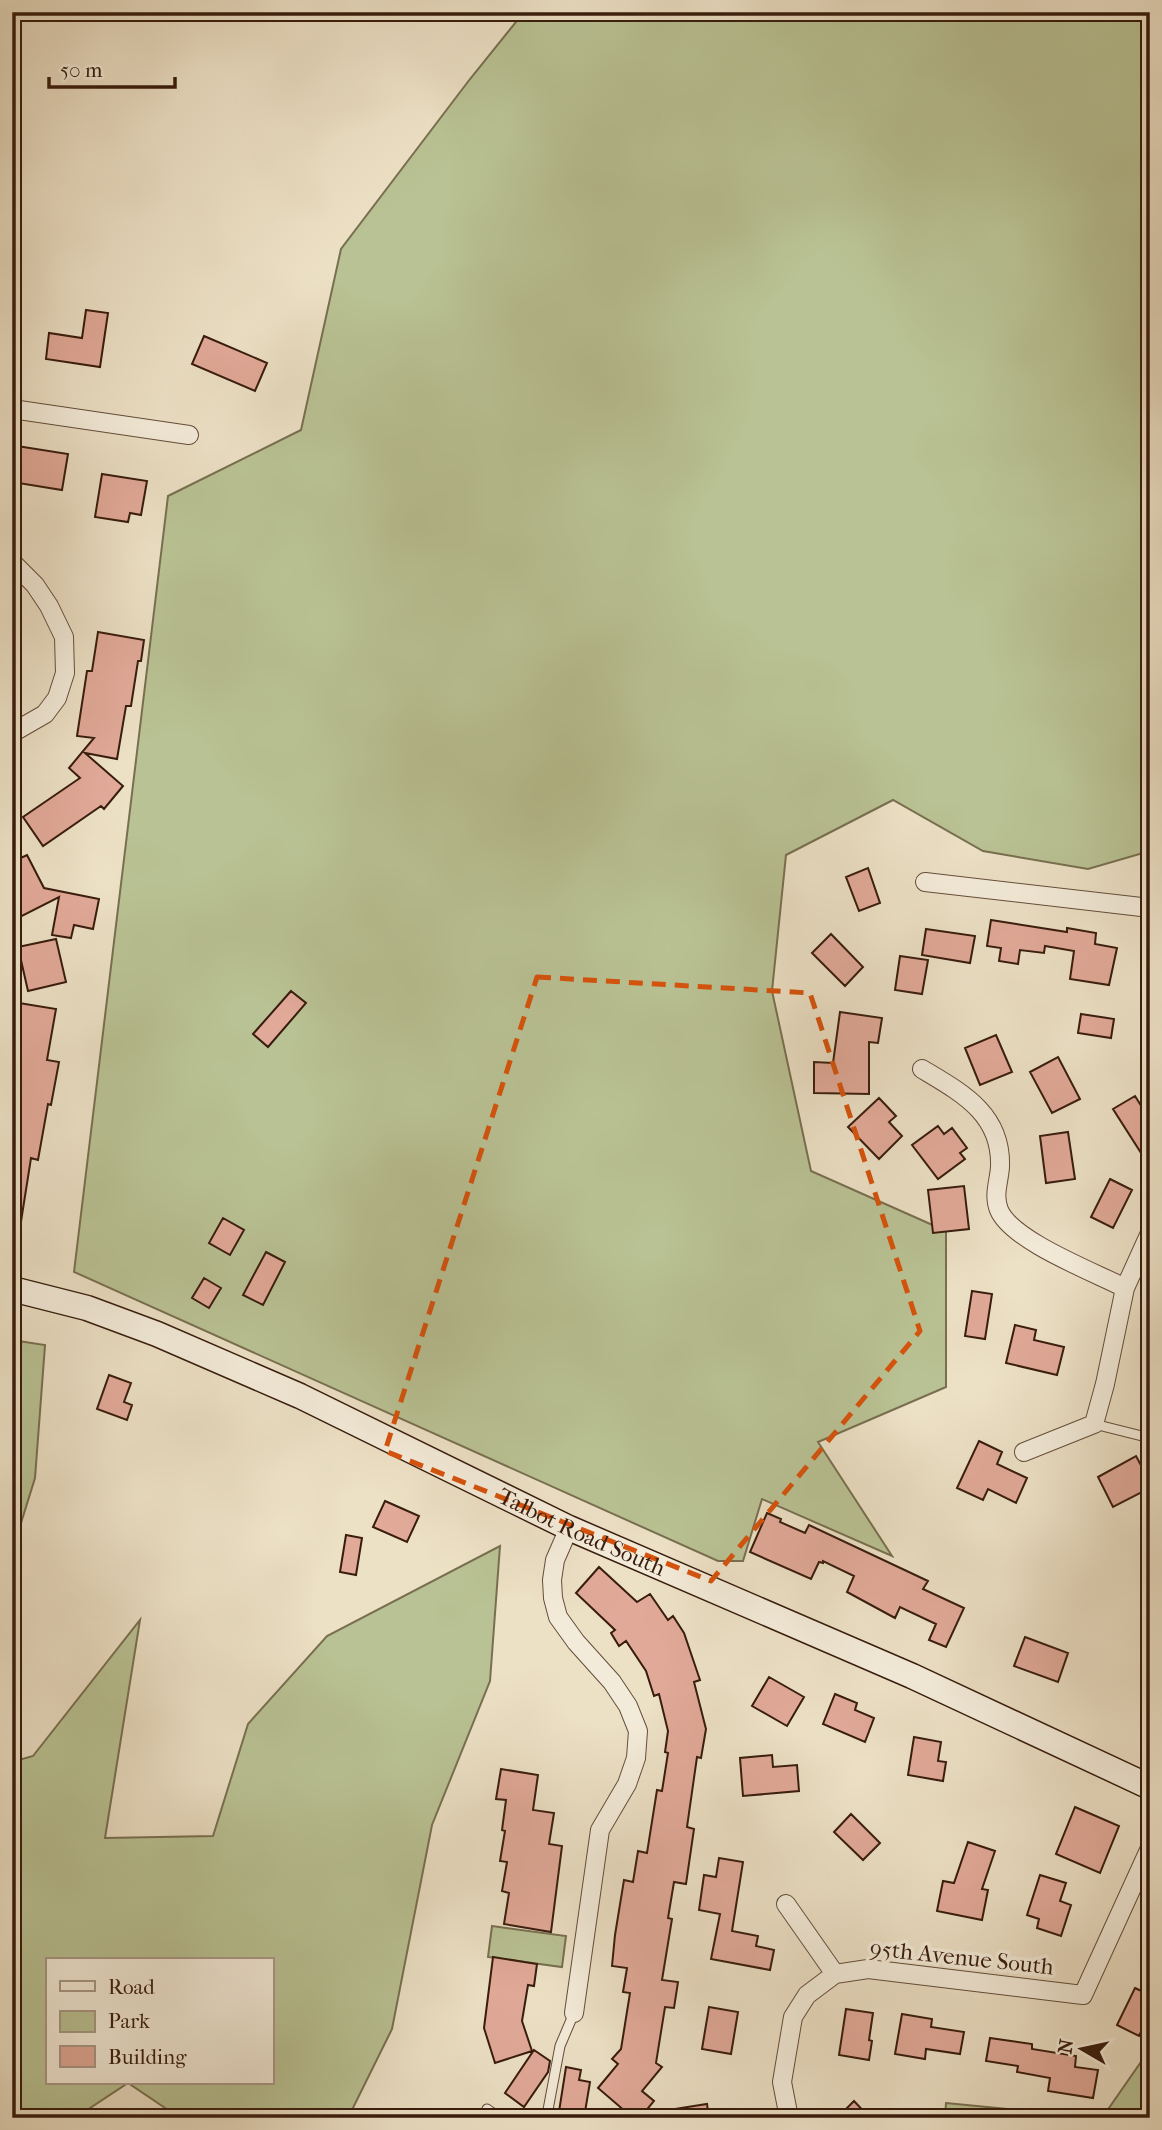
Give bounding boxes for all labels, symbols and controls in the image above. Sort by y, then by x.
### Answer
scale bar [49,46,175,90]
text: 50 m [60,58,103,82]
street label: Talbot Road South [494,1482,670,1582]
street label: 95th Avenue South [869,1934,1055,1981]
legend [46,1958,273,2084]
text: Road [108,1975,155,1999]
text: Park [108,2009,150,2033]
north arrow [1046,2014,1116,2084]
text: N [1054,2037,1078,2055]
text: Building [108,2045,187,2069]

